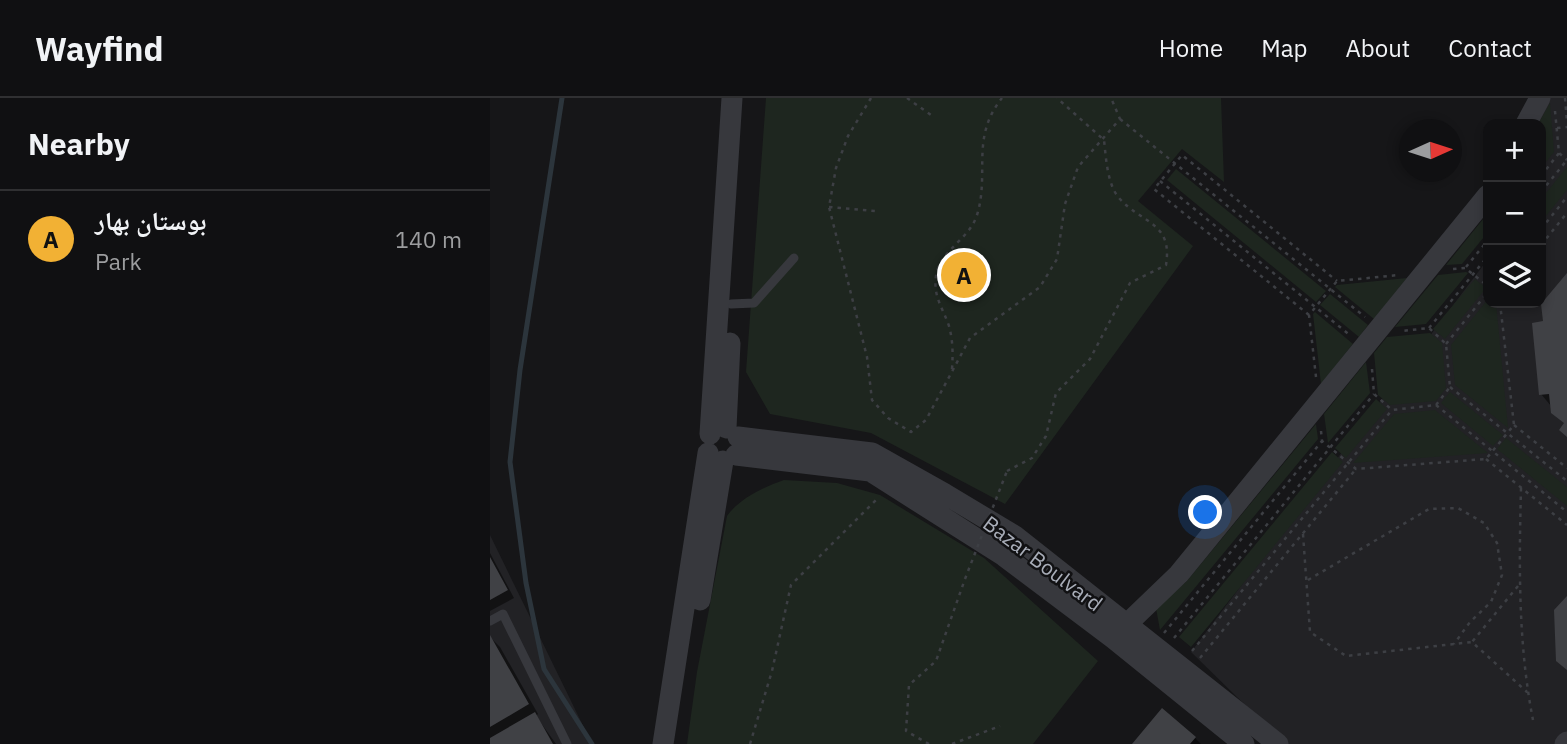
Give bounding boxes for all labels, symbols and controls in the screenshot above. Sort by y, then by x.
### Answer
text: Wayfind [35,27,164,70]
text: Home [1159,32,1223,64]
text: Map [1261,32,1307,64]
text: About [1345,32,1410,64]
text: Contact [1448,32,1532,64]
north arrow [1399,119,1462,182]
map controls [1483,119,1546,308]
button: + [1483,119,1546,182]
text: Nearby [28,124,130,163]
button: − [1483,182,1546,245]
text: بوستان بهار [95,203,207,237]
text: A [43,224,59,254]
text: 140 m [395,224,462,254]
button: layers [1483,245,1546,308]
text: Park [95,246,142,276]
pin: A [941,249,987,301]
your location [1188,495,1222,529]
street label: Bazar Boulvard [978,509,1108,617]

